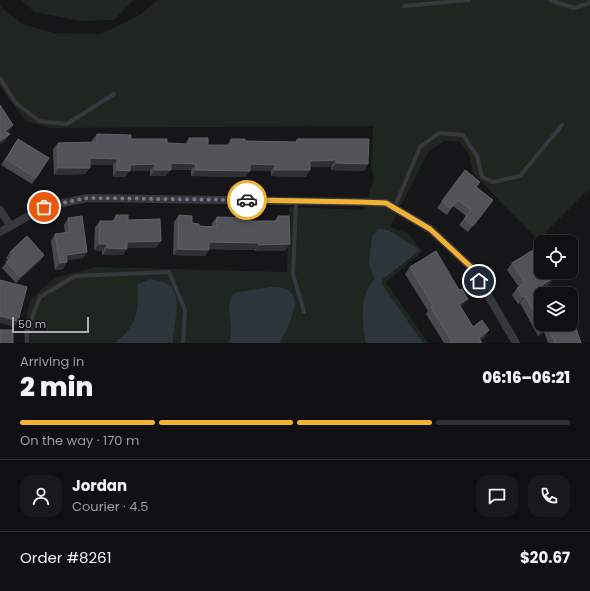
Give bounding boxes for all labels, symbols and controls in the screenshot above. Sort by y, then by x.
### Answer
courier [227,180,267,220]
icon: car [236,189,258,211]
pin [27,190,61,224]
icon: bag [33,196,55,218]
map controls [534,235,578,331]
button: locate [534,235,578,279]
pin [462,264,496,298]
icon: home [468,270,490,292]
button: layers [534,287,578,331]
scale bar [12,315,89,334]
text: 50 m [18,316,46,332]
text: Arriving in [20,352,84,371]
text: 06:16–06:21 [482,367,570,388]
text: 2 min [20,369,93,405]
text: On the way · 170 m [20,431,139,450]
button: person [20,475,62,517]
text: Jordan [72,475,127,496]
button: chat [476,475,518,517]
button: phone [528,475,570,517]
text: Courier · 4.5 [72,497,148,516]
text: Order #8261 [20,547,111,568]
text: $20.67 [520,547,570,568]

